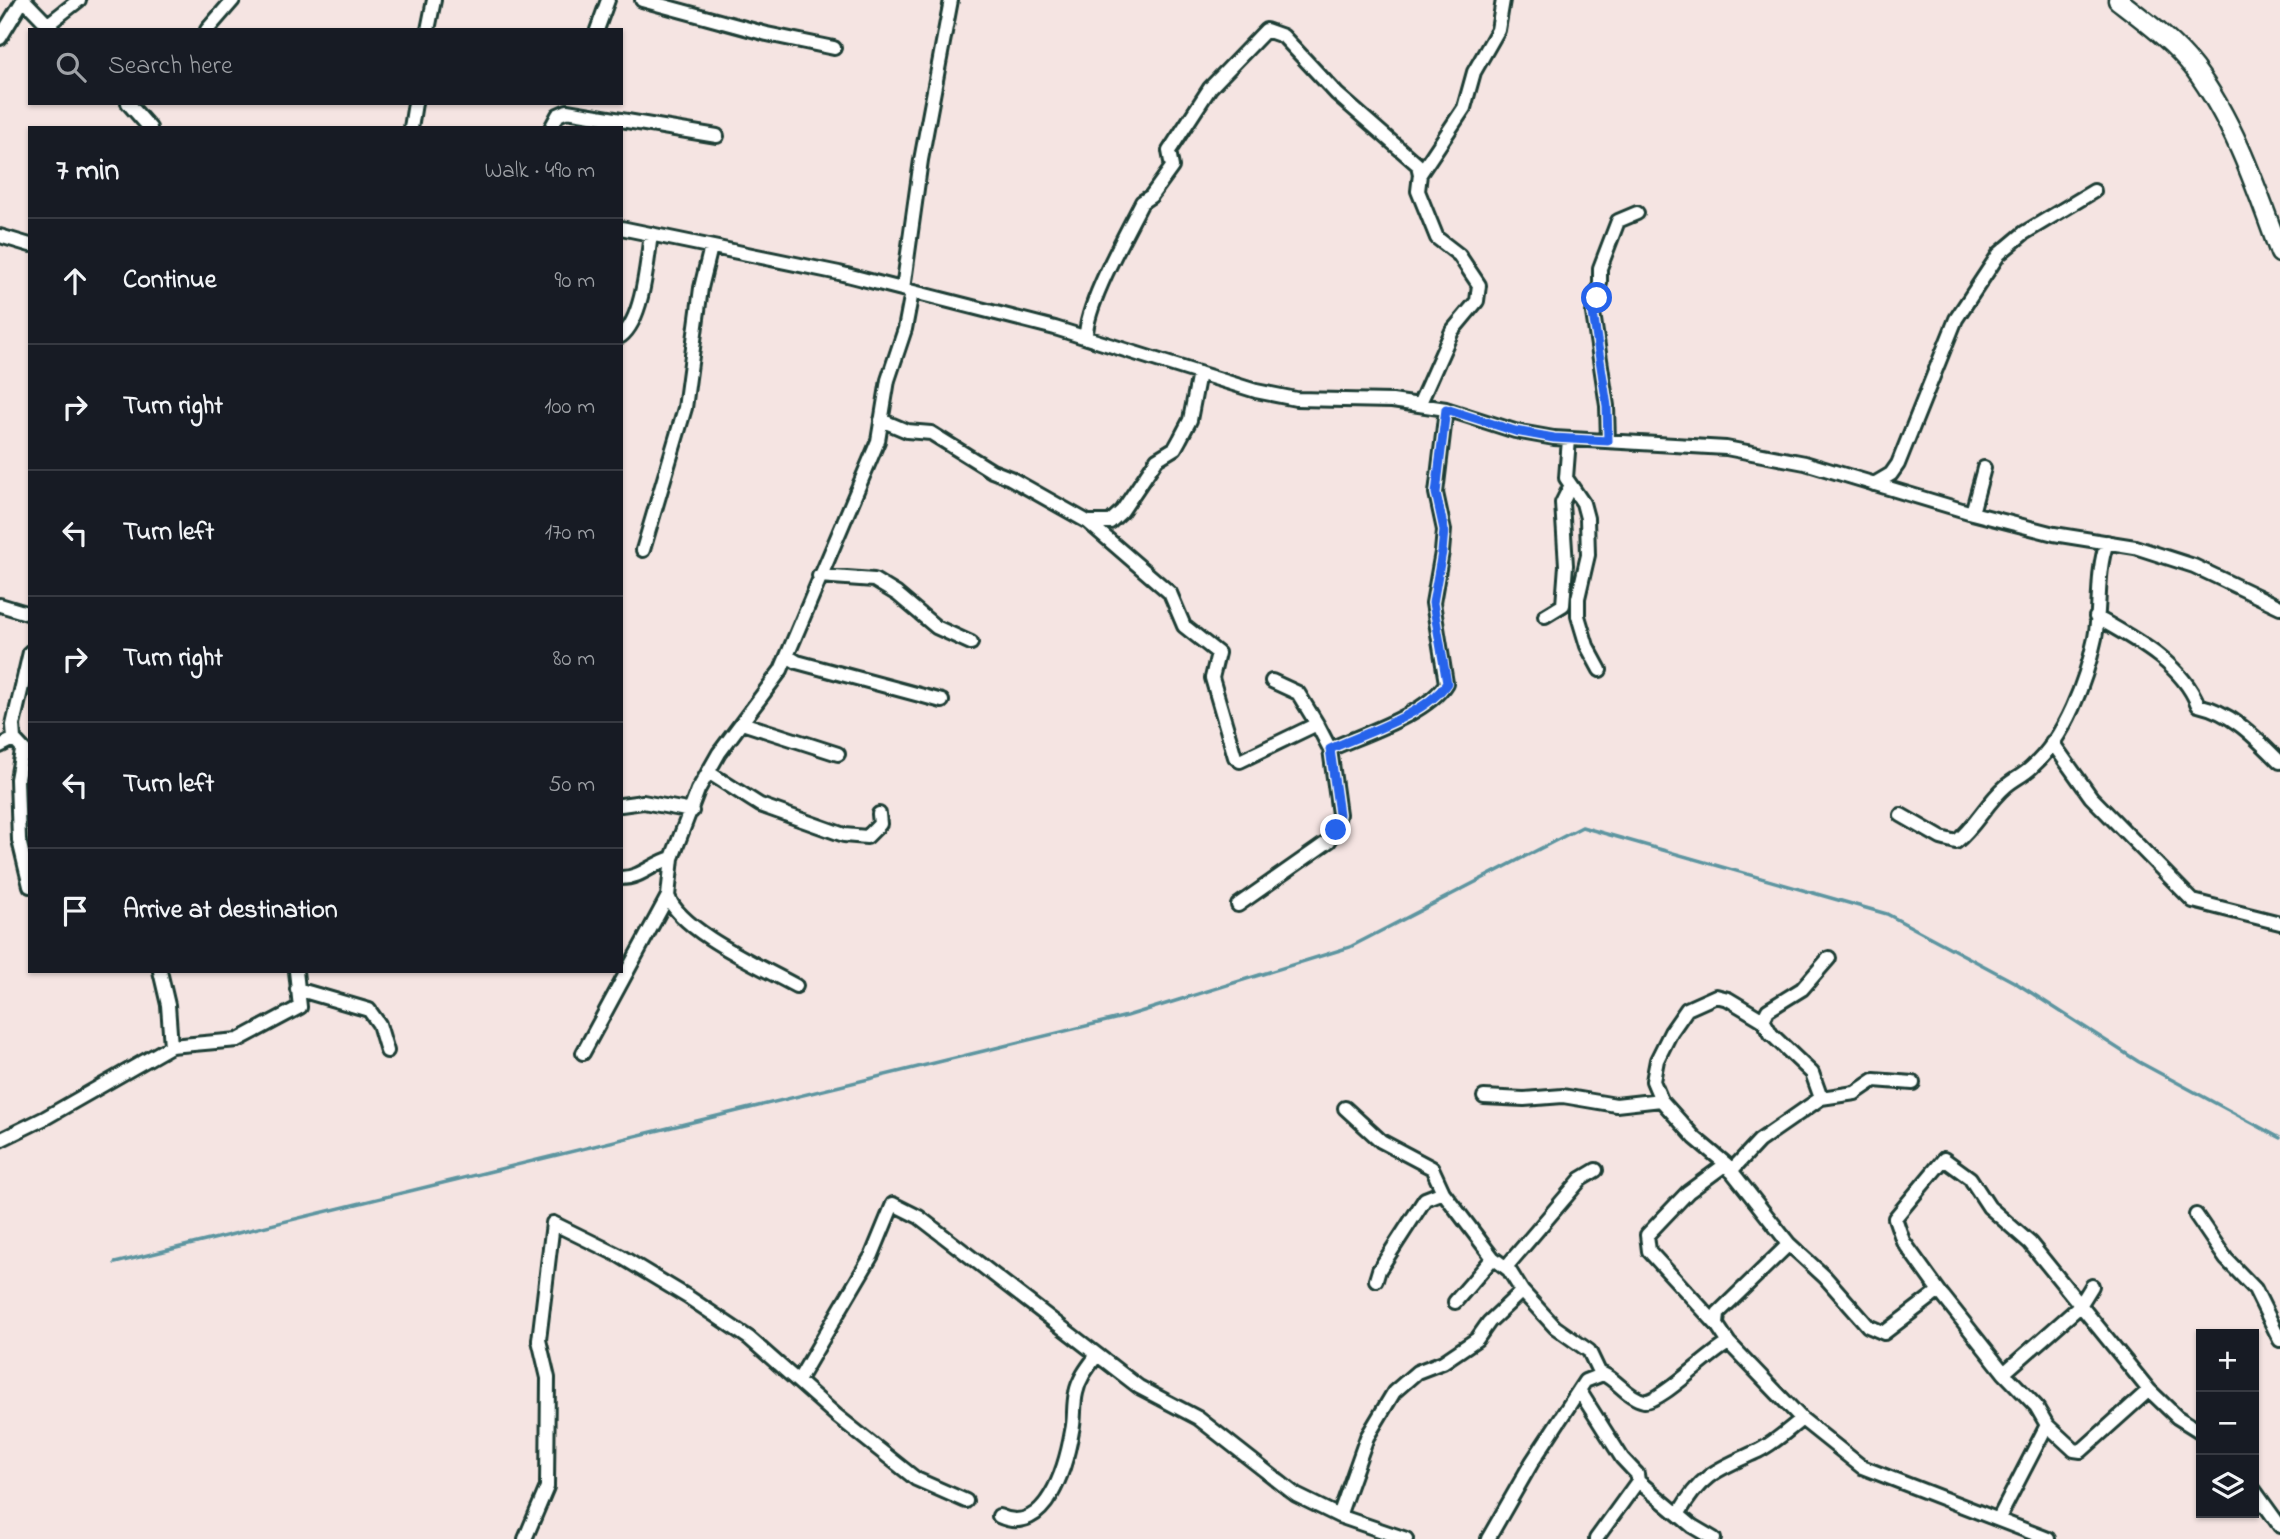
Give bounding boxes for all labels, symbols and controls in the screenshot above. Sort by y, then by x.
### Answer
search box [28,28,623,105]
icon: search [52,48,90,86]
text: Search here [108,48,233,86]
text: 7 min [56,150,119,194]
text: Walk · 490 m [484,155,595,188]
icon: ahead [56,262,94,300]
text: Continue [123,262,216,300]
text: 90 m [555,265,595,298]
route start [1581,282,1612,313]
icon: right [56,388,94,426]
text: Turn right [123,388,223,426]
text: 100 m [544,391,595,424]
icon: left [56,514,94,552]
text: Turn left [123,514,214,552]
text: 170 m [545,517,595,550]
icon: right [56,640,94,678]
text: Turn right [123,640,223,678]
text: 80 m [553,643,595,676]
icon: left [56,766,94,804]
text: Turn left [123,766,214,804]
text: 50 m [548,769,595,802]
route end [1320,814,1351,845]
icon: arrive [56,892,94,930]
text: Arrive at destination [123,892,338,930]
map controls [2196,1329,2259,1518]
button: + [2196,1329,2259,1392]
button: − [2196,1392,2259,1455]
button: layers [2196,1455,2259,1518]

